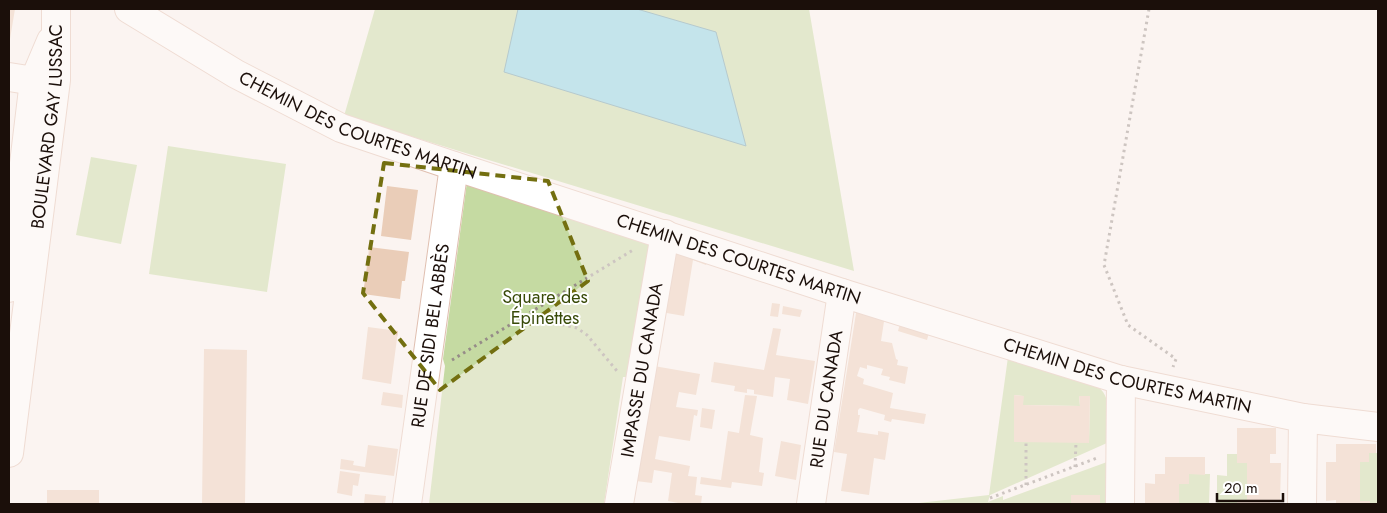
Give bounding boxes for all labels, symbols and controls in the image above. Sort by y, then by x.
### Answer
street label: BOULEVARD GAY LUSSAC [24,24,69,230]
street label: CHEMIN DES COURTES MARTIN [234,65,480,186]
street label: CHEMIN DES COURTES MARTIN [613,207,864,311]
street label: RUE DE SIDI BEL ABBÈS [405,242,456,429]
street label: IMPASSE DU CANADA [614,280,670,459]
park label: Square des Épinettes [502,284,588,331]
street label: RUE DU CANADA [803,328,849,470]
street label: CHEMIN DES COURTES MARTIN [1000,331,1254,420]
scale bar [1217,470,1283,502]
text: 20 m [1224,477,1258,499]

